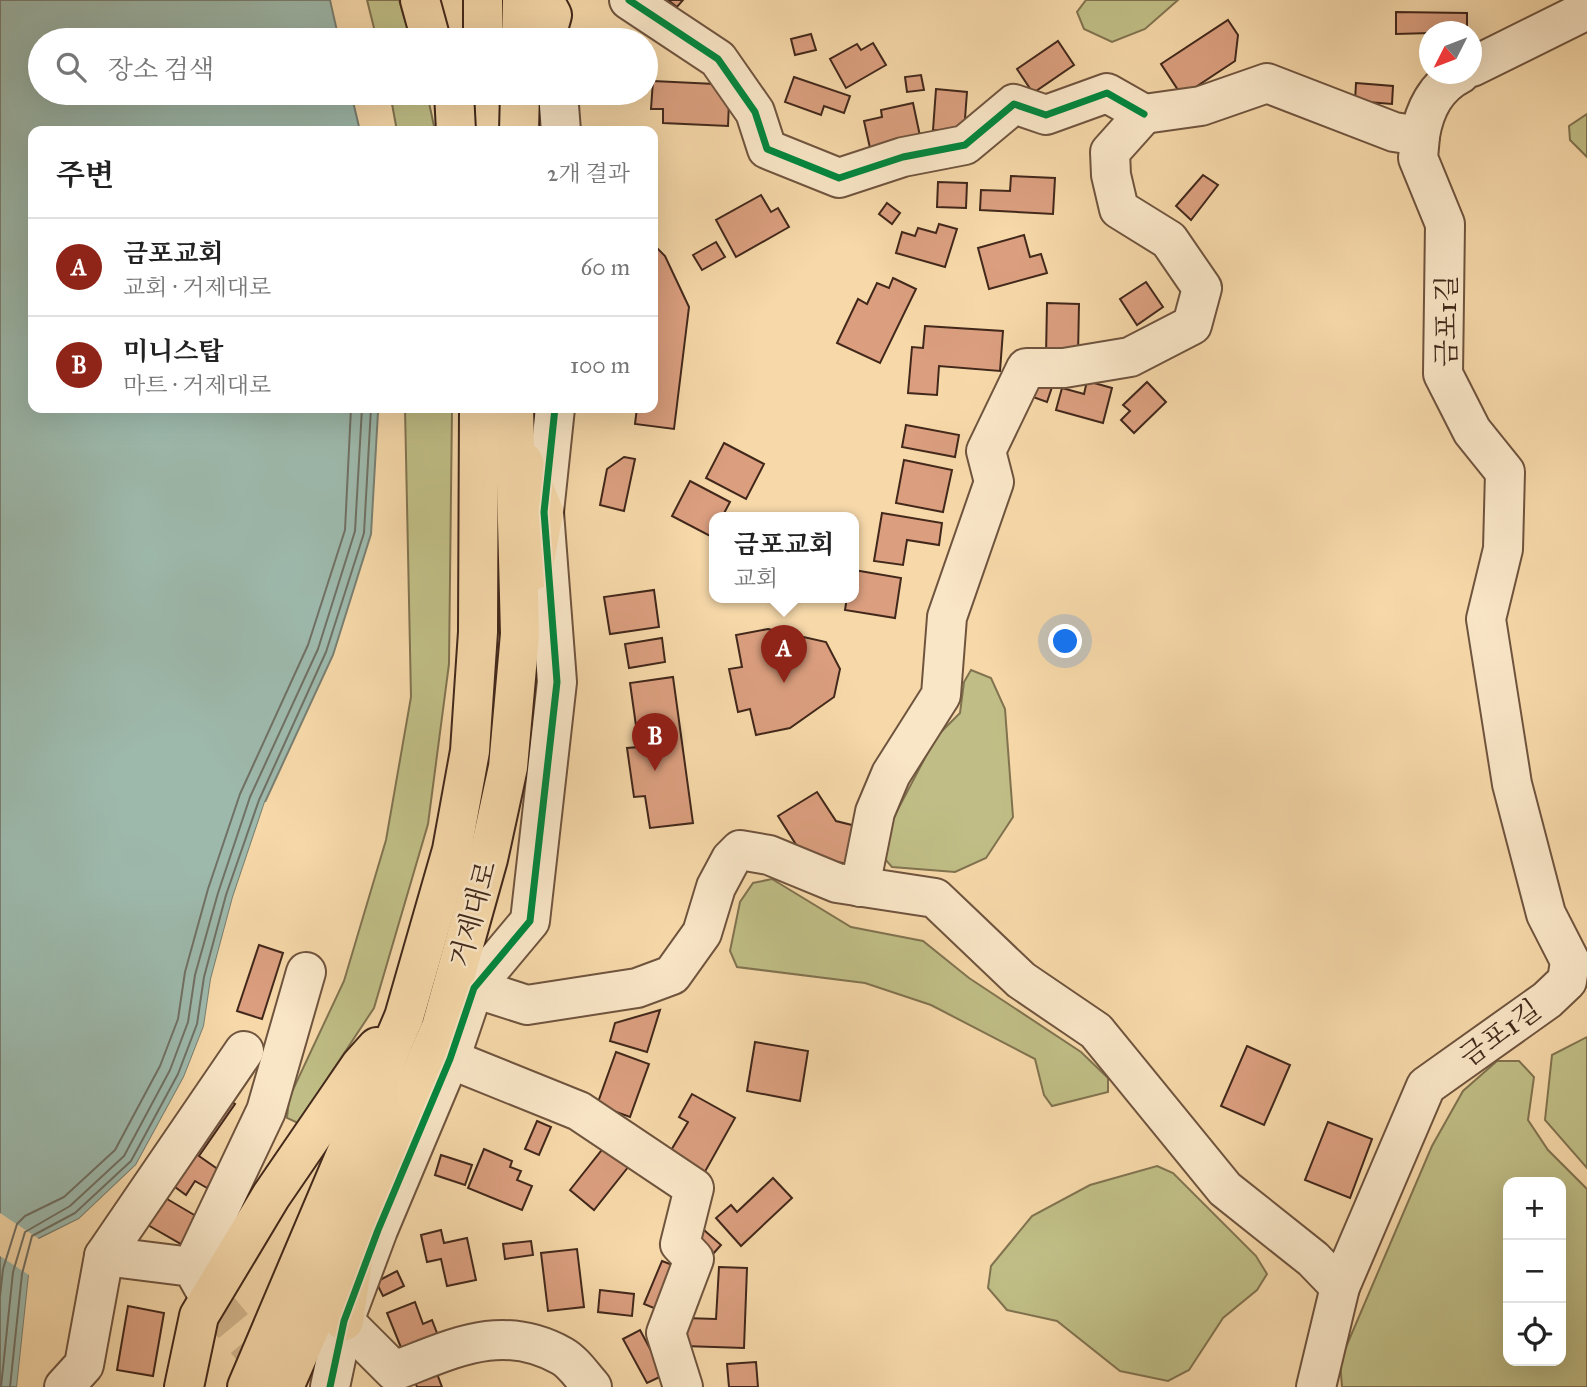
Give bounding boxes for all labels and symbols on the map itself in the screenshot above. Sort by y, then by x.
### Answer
north arrow [1419,21,1482,84]
street label: 금포1길 [1429,275,1464,367]
your location [1048,624,1082,658]
pin: A [761,625,807,683]
pin: B [632,713,678,771]
street label: 거제대로 [442,857,504,971]
street label: 금포1길 [1452,992,1548,1074]

